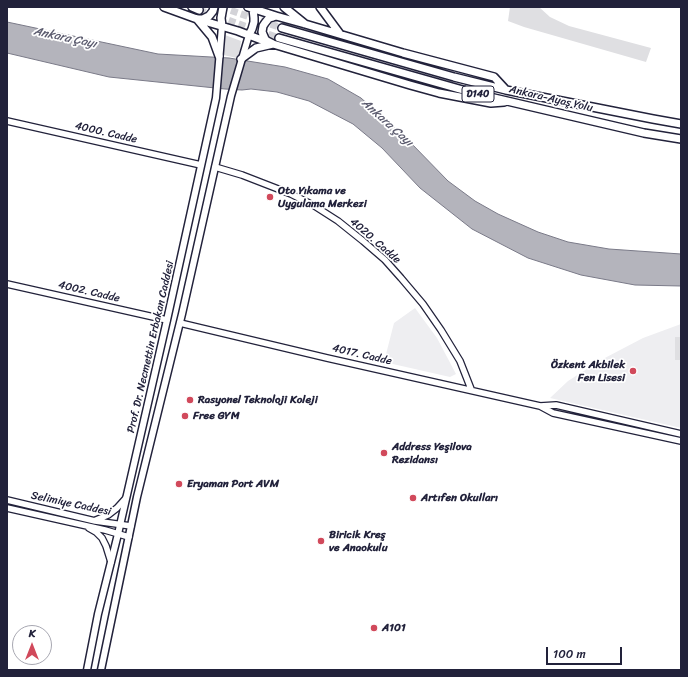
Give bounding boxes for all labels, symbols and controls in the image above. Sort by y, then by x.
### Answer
water label: Ankara Çayı [32,24,98,52]
street label: Ankara-Ayaş Yolu [508,83,594,115]
road number: D140 [462,86,494,102]
water label: Ankara Çayı [358,96,416,150]
street label: 4000. Cadde [74,119,138,147]
place label: Oto Yıkama ve Uygulama Merkezi [278,184,367,210]
marker: Oto Yıkama ve Uygulama Merkezi [265,192,275,202]
street label: 4020. Cadde [347,215,403,267]
street label: Prof. Dr. Necmettin Erbakan Caddesi [125,260,177,434]
street label: 4002. Cadde [57,278,121,306]
street label: 4017. Cadde [331,342,393,368]
place label: Özkent Akbilek Fen Lisesi [551,358,625,384]
marker: Özkent Akbilek Fen Lisesi [628,366,638,376]
place label: Rasyonel Teknoloji Koleji [198,393,318,407]
marker: Rasyonel Teknoloji Koleji [185,395,195,405]
place label: Free GYM [193,409,240,423]
marker: Free GYM [180,411,190,421]
place label: Address Yeşilova Rezidansı [392,440,472,466]
marker: Address Yeşilova Rezidansı [379,448,389,458]
place label: Eryaman Port AVM [187,477,279,491]
marker: Eryaman Port AVM [174,479,184,489]
street label: Selimiye Caddesi [30,489,112,519]
place label: Artıfen Okulları [421,491,498,505]
marker: Artıfen Okulları [408,493,418,503]
place label: Biricik Kreş ve Anaokulu [329,528,388,554]
marker: Biricik Kreş ve Anaokulu [316,536,326,546]
place label: A101 [382,621,406,635]
marker: A101 [369,623,379,633]
text: K [29,624,35,643]
north arrow [12,625,52,665]
scale bar [548,639,624,665]
text: 100 m [553,643,586,665]

